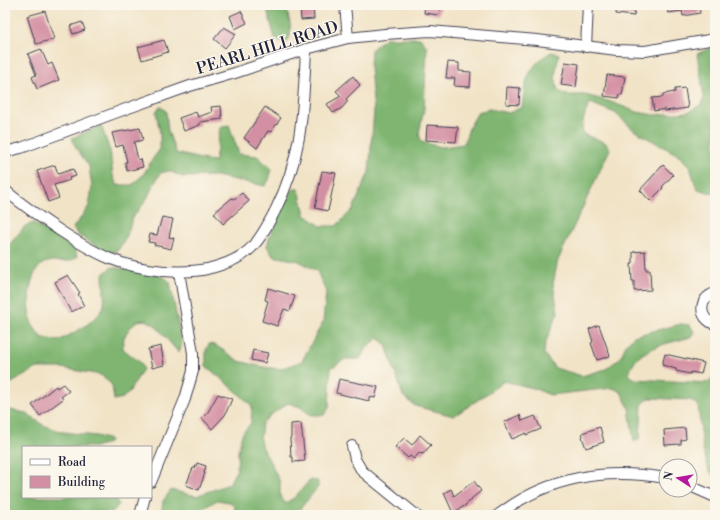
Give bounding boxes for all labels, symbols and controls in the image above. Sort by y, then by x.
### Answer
street label: PEARL HILL ROAD [194,17,341,79]
legend [22,446,152,498]
text: Road [58,455,86,470]
north arrow [658,458,698,498]
text: N [661,470,677,482]
text: Building [57,475,106,490]

